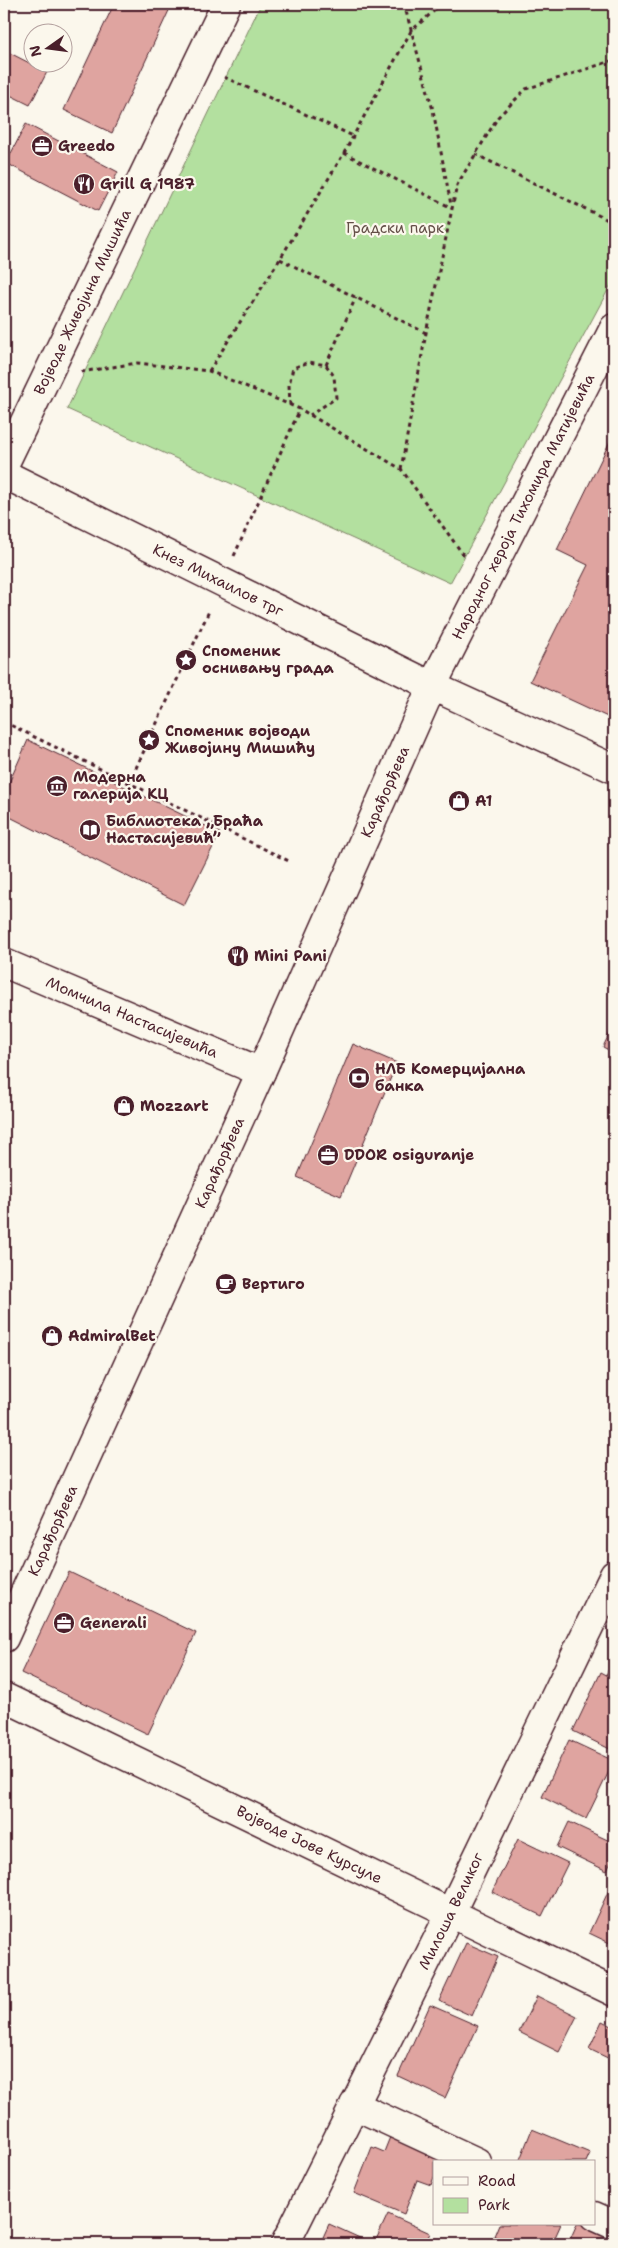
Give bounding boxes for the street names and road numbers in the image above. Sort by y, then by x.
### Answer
street label: Војводе Живојина Мишића [29,205,136,398]
street label: Народног хероја Тихомира Матијевића [447,370,599,643]
street label: Кнез Михаилов трг [149,539,287,621]
street label: Карађорђева [356,742,414,841]
street label: Момчила Настасијевића [43,972,222,1063]
street label: Карађорђева [190,1113,249,1211]
street label: Карађорђева [23,1481,82,1579]
street label: Војводе Јове Курсуле [233,1801,385,1888]
street label: Милоша Великог [414,1849,488,1973]

